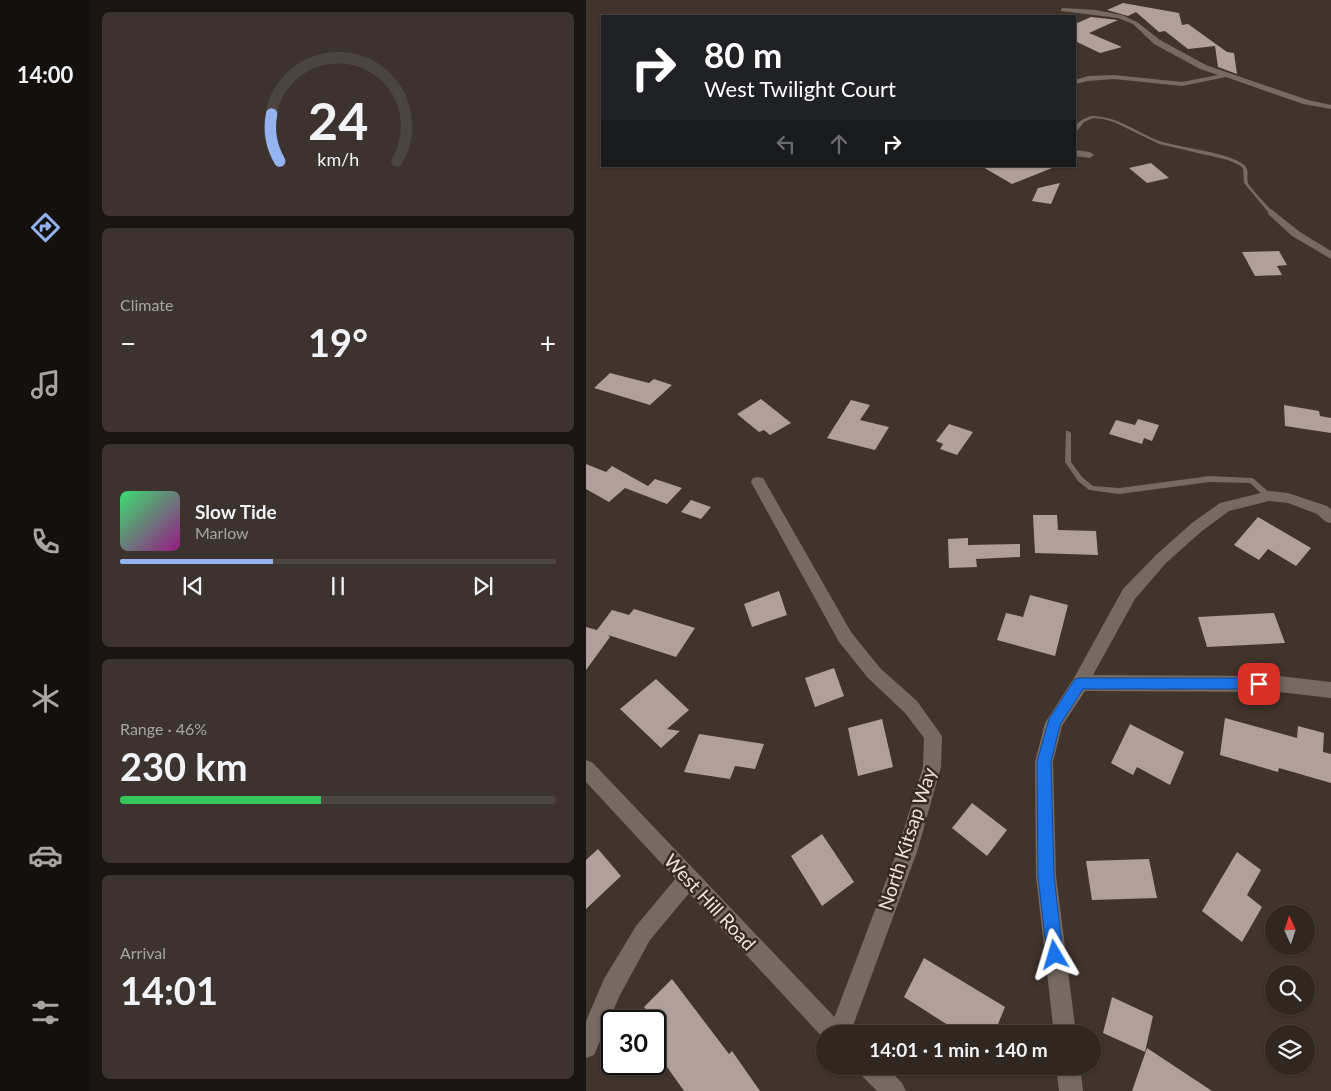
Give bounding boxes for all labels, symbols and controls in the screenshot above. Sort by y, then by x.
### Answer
text: 80 m [704,33,782,75]
icon: right [621,35,686,100]
text: 14:00 [17,61,73,88]
text: West Twilight Court [704,75,896,102]
text: 24 [308,89,368,151]
icon: left [772,130,800,158]
icon: ahead [825,130,853,158]
icon: right [878,130,906,158]
text: km/h [317,148,359,170]
icon: directions [28,210,63,245]
text: Climate [120,295,173,314]
text: 19° [308,319,368,365]
text: − [120,326,136,360]
text: + [540,326,556,360]
icon: music [28,367,63,402]
text: Slow Tide [195,500,277,523]
text: Marlow [195,523,249,542]
icon: phone [28,524,63,559]
icon: previous [179,572,207,600]
icon: pause [324,572,352,600]
icon: next [469,572,497,600]
pin [1238,663,1280,705]
icon: arrive [1245,670,1273,698]
icon: climate [28,681,63,716]
text: Range · 46% [120,719,207,738]
text: 230 km [120,743,248,789]
street label: North Kitsap Way [873,764,940,913]
icon: car [28,838,63,873]
street label: West Hill Road [660,849,761,955]
north arrow [1265,905,1315,955]
map controls [1265,905,1315,1075]
position arrow [1028,928,1080,980]
text: Arrival [120,943,166,962]
button: search [1265,965,1315,1015]
text: 14:01 [120,967,218,1013]
icon: filters [28,995,63,1030]
speed limit sign: 30 [601,1010,666,1075]
button: layers [1265,1025,1315,1075]
text: 14:01 · 1 min · 140 m [869,1038,1048,1061]

